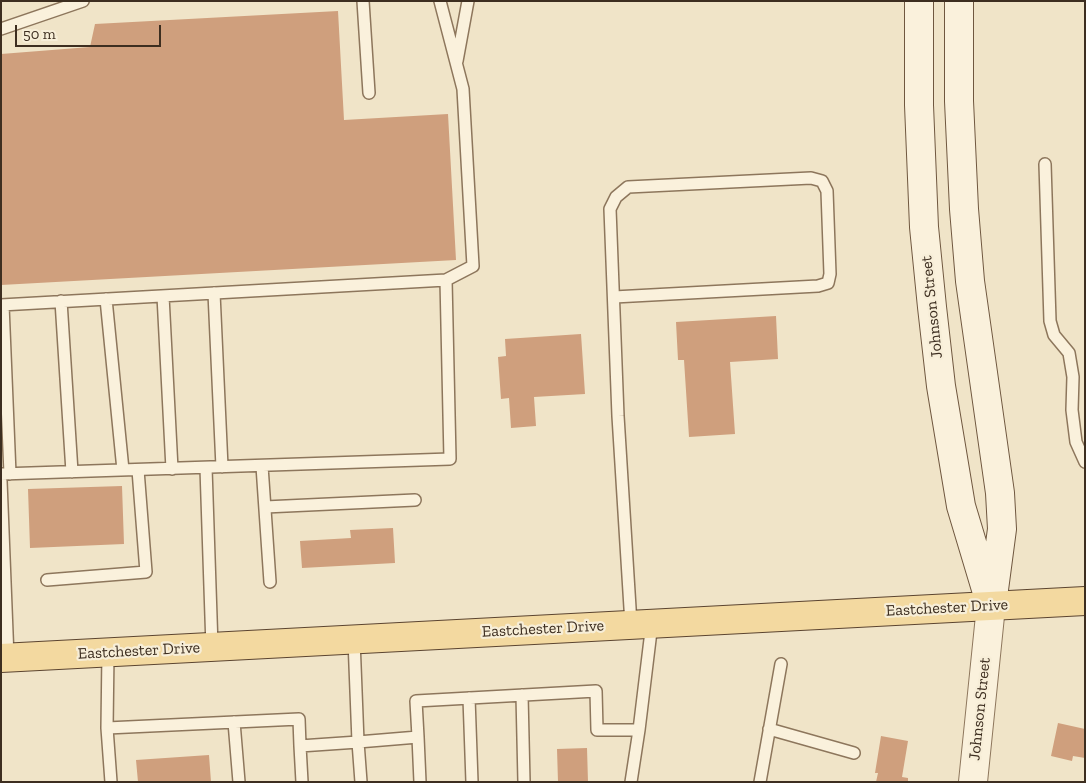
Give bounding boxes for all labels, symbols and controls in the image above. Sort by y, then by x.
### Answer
scale bar [18,15,164,47]
text: 50 m [23,25,56,43]
street label: Johnson Street [917,255,947,359]
street label: Eastchester Drive [885,595,1009,621]
street label: Eastchester Drive [481,616,605,642]
street label: Eastchester Drive [77,638,201,664]
street label: Johnson Street [965,657,995,761]

